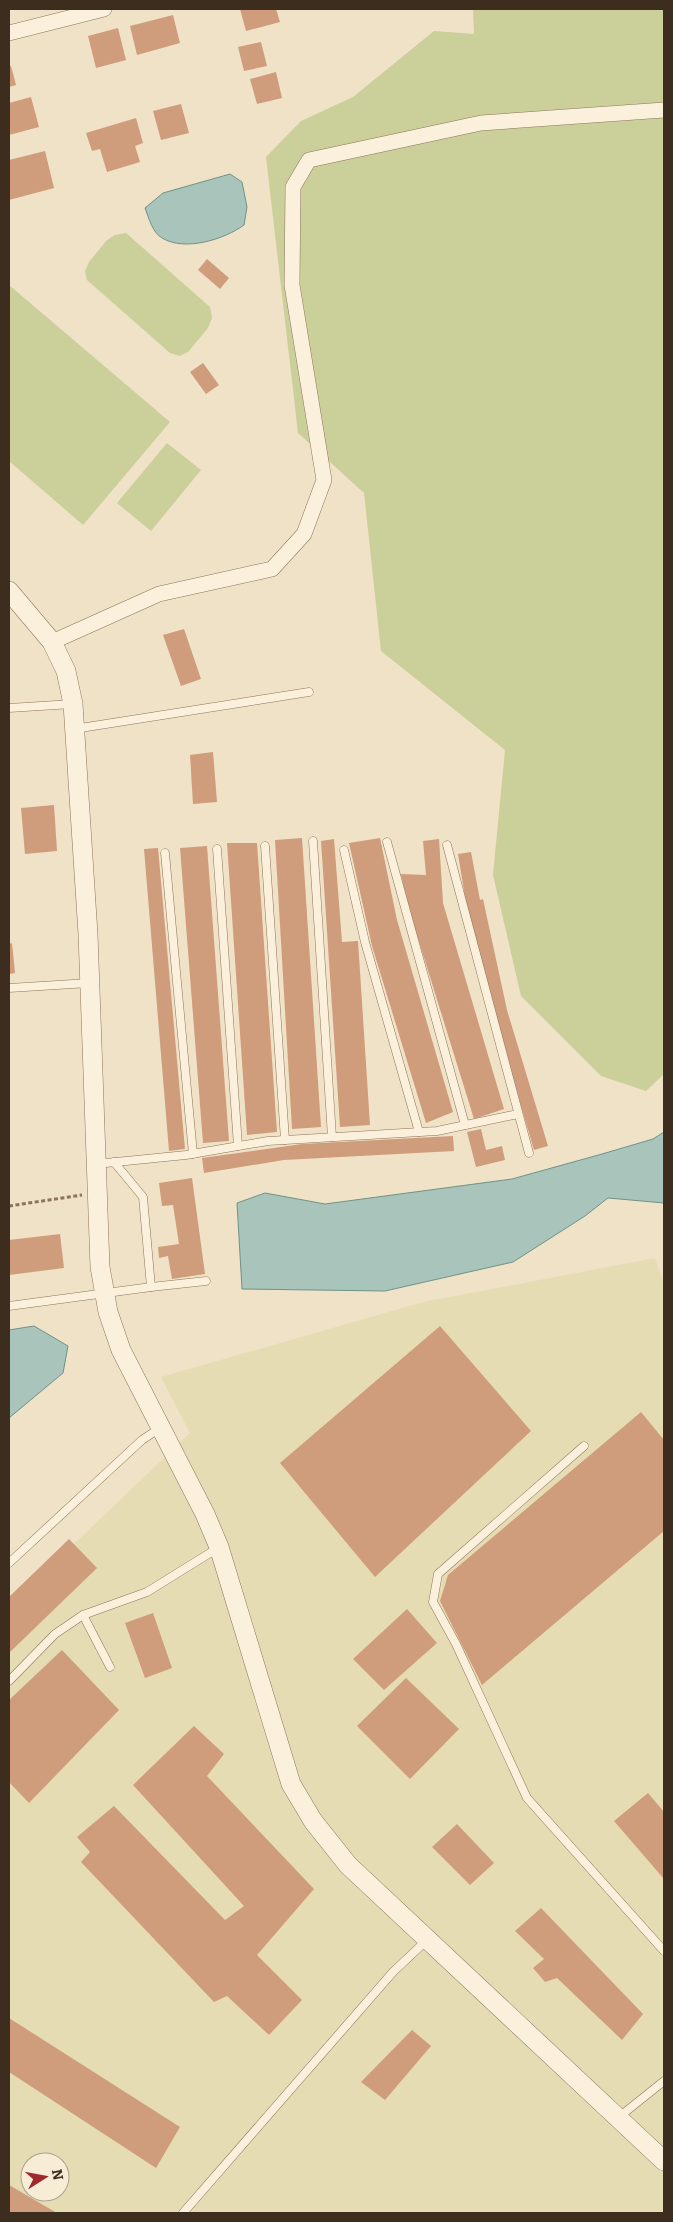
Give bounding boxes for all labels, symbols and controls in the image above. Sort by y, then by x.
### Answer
north arrow [20,2152,70,2202]
text: N [48,2168,67,2182]

